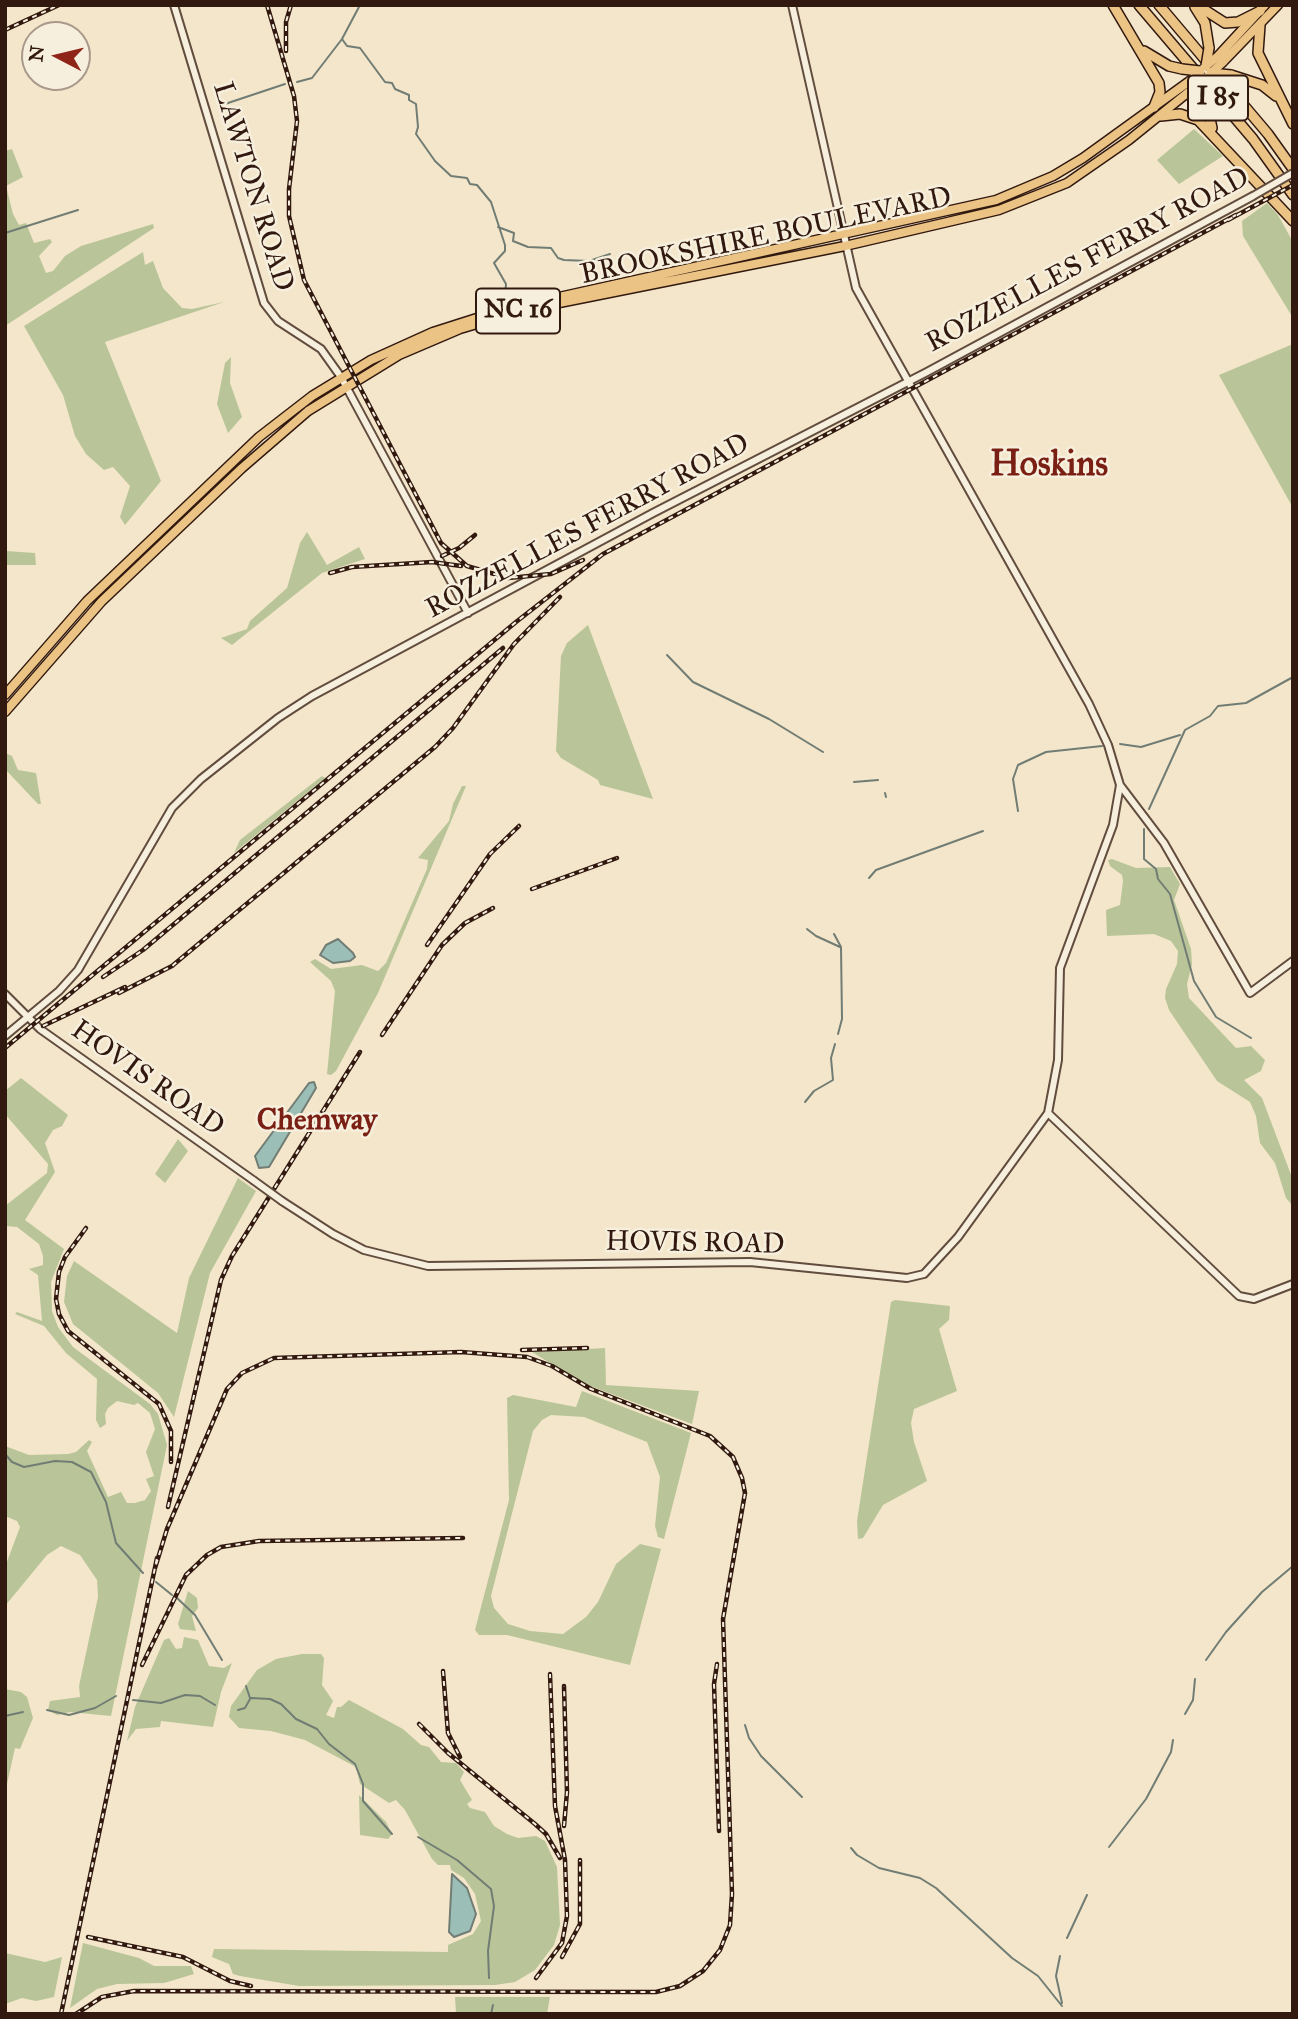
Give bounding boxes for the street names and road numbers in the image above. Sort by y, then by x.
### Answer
road number: I 85 [1188,76,1248,120]
street label: LAWTON ROAD [204,78,300,296]
street label: ROZZELLES FERRY ROAD [921,161,1255,361]
street label: BROOKSHIRE BOULEVARD [577,181,955,293]
road number: NC 16 [476,288,560,334]
street label: ROZZELLES FERRY ROAD [421,427,755,627]
street label: HOVIS ROAD [64,1014,230,1144]
street label: HOVIS ROAD [605,1226,785,1262]

